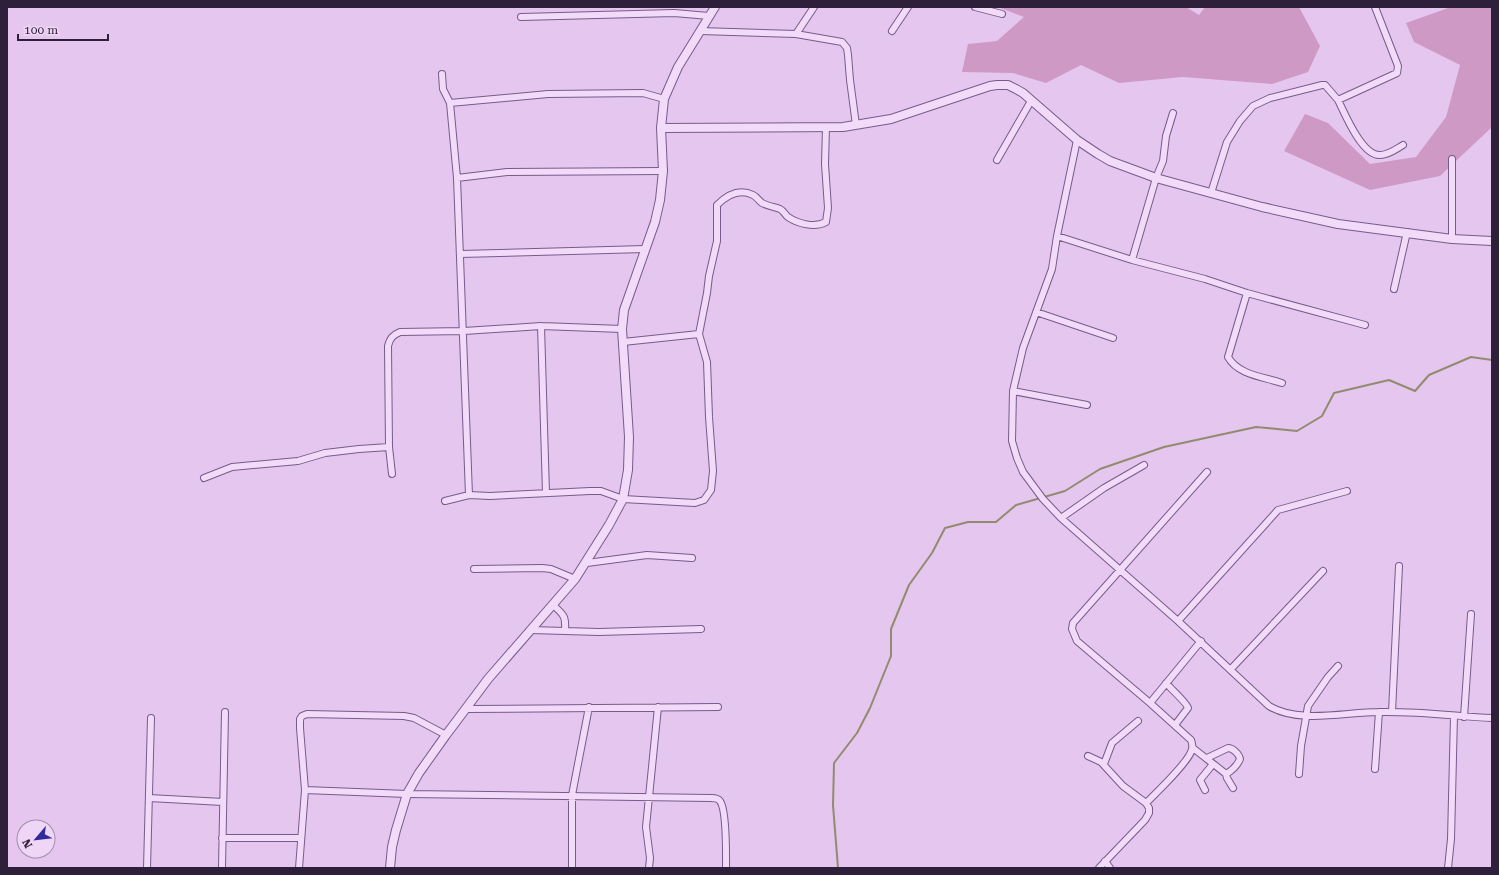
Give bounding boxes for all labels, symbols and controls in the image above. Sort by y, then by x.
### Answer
scale bar [18,16,108,42]
text: 100 m [24,23,58,37]
north arrow [16,819,56,859]
text: N [20,836,35,850]

